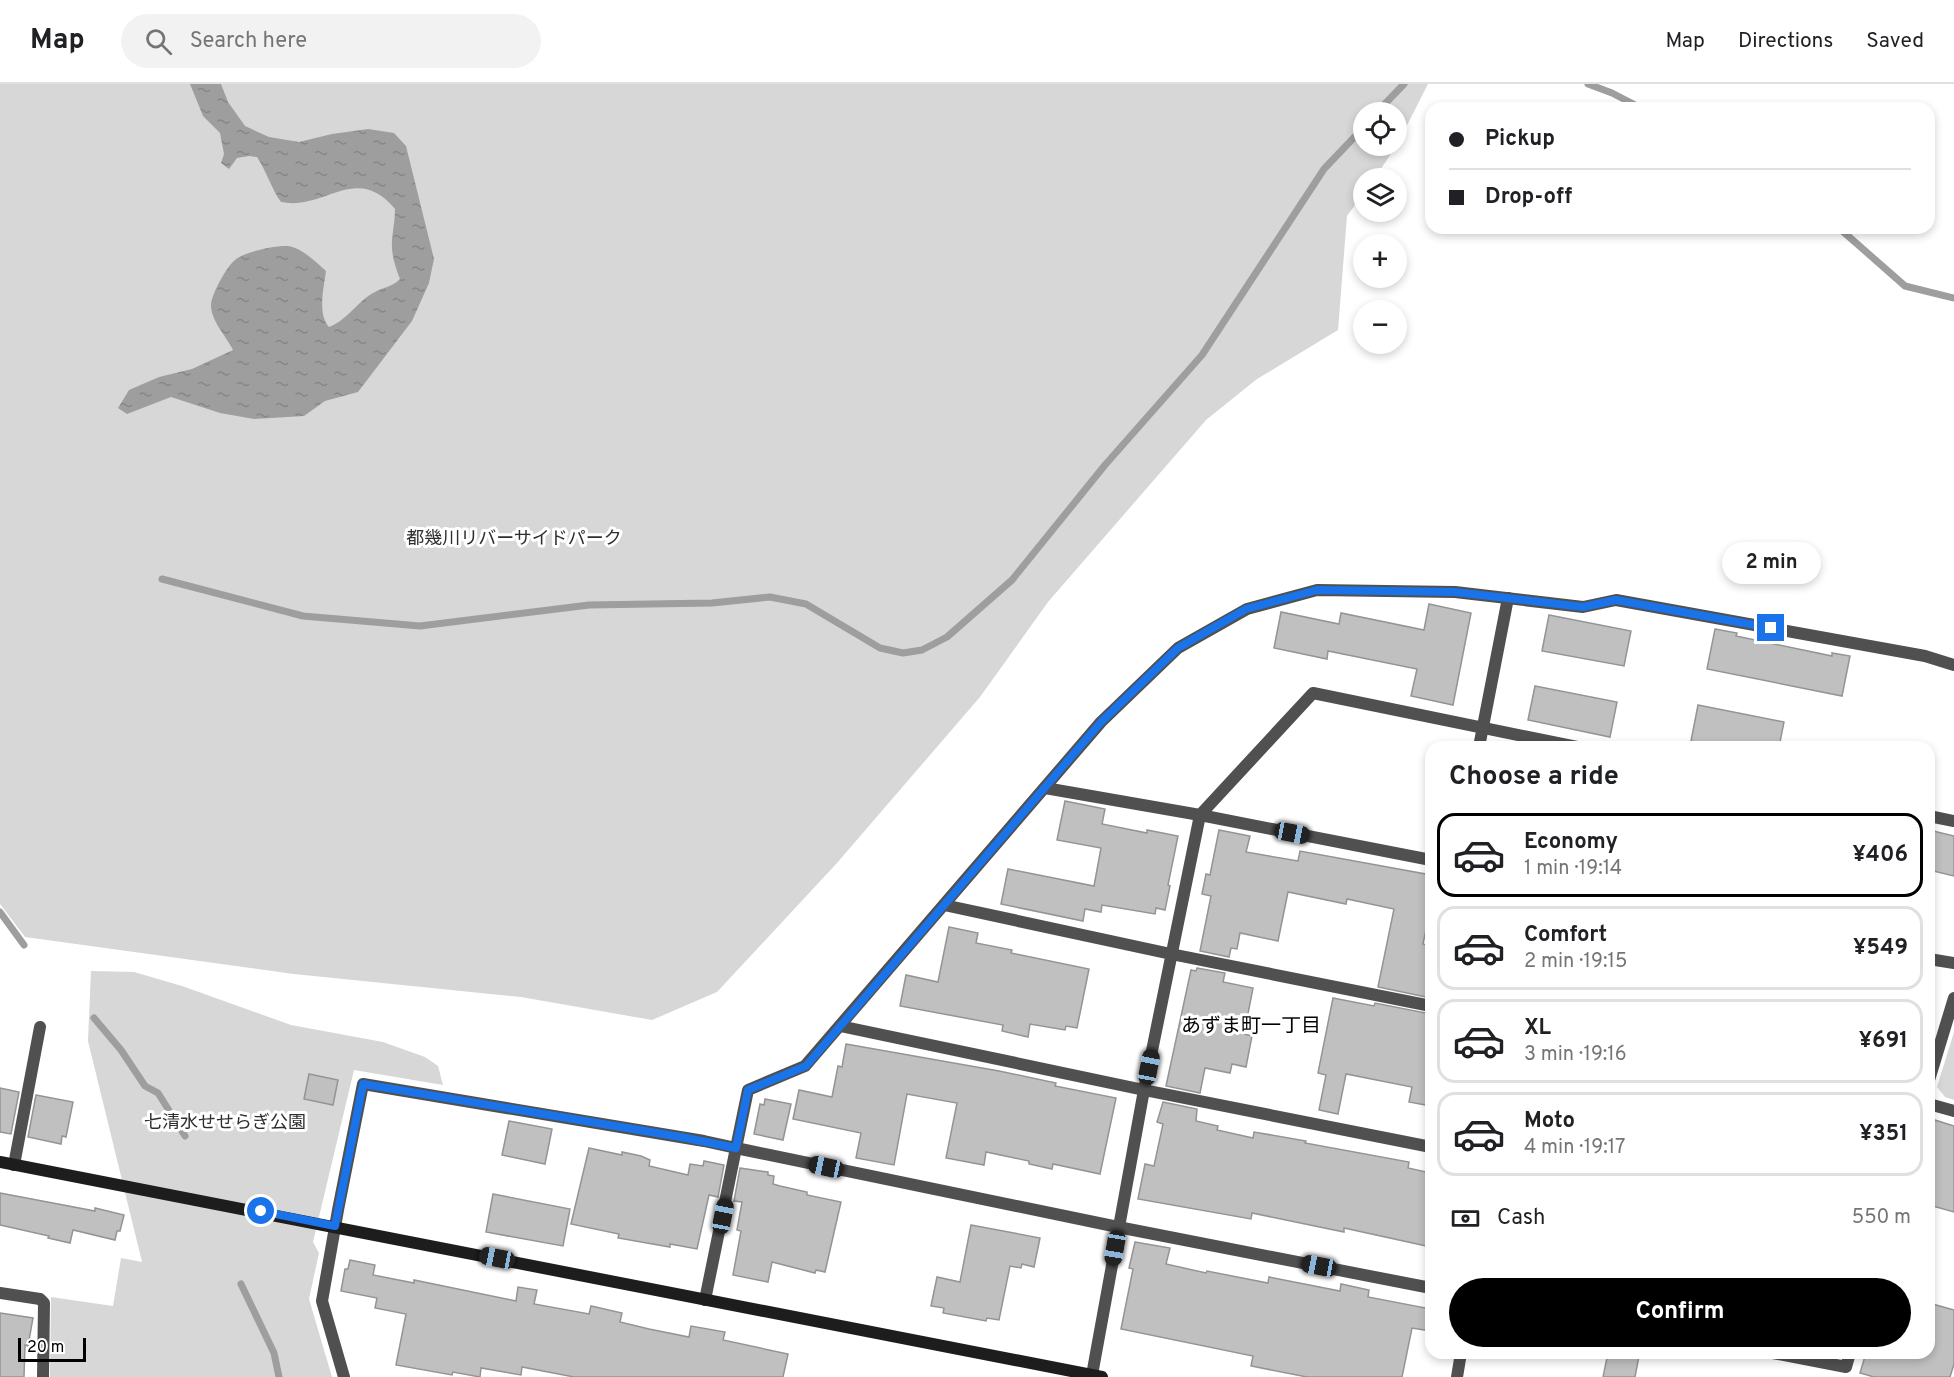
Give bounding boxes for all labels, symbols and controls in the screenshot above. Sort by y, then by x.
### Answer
search box [121,14,541,68]
text: Map [30,23,85,59]
icon: search [142,25,175,58]
text: Search here [190,28,307,55]
text: Map [1665,28,1705,55]
text: Directions [1738,28,1833,55]
text: Saved [1866,28,1924,55]
map controls [1353,102,1407,354]
button: locate [1353,102,1407,156]
text: Pickup [1485,126,1555,153]
button: layers [1353,168,1407,222]
text: Drop-off [1485,184,1572,211]
button: + [1353,234,1407,288]
button: − [1353,300,1407,354]
park label: 都幾川リバーサイドパーク [406,528,622,551]
callout: 2 min [1722,541,1820,583]
text: 2 min [1745,550,1798,576]
route end [1757,614,1784,641]
text: Choose a ride [1449,760,1619,794]
car [1273,821,1311,845]
icon: car [1452,828,1506,882]
text: Economy [1524,829,1618,856]
text: ¥406 [1853,842,1908,869]
text: 1 min · 19:14 [1524,856,1622,882]
icon: car [1452,921,1506,975]
text: Comfort [1524,922,1607,949]
text: ¥549 [1853,935,1908,962]
text: 2 min · 19:15 [1524,949,1627,975]
district label: あずま町一丁目 [1181,1014,1321,1040]
icon: car [1452,1014,1506,1068]
text: XL [1524,1015,1551,1042]
text: ¥691 [1859,1028,1908,1055]
text: 3 min · 19:16 [1524,1042,1627,1068]
car [1137,1048,1161,1086]
icon: car [1452,1107,1506,1161]
text: Moto [1524,1108,1575,1135]
park label: 七清水せせらぎ公園 [144,1112,306,1135]
text: ¥351 [1859,1121,1908,1148]
text: 4 min · 19:17 [1524,1135,1626,1161]
car [807,1154,845,1180]
route start [247,1197,274,1224]
car [711,1197,735,1235]
icon: cash [1449,1202,1482,1235]
text: Cash [1497,1205,1546,1232]
text: 550 m [1852,1205,1911,1231]
car [1103,1229,1127,1267]
car [478,1246,516,1270]
car [1300,1254,1338,1278]
button: Confirm [1449,1278,1911,1347]
scale bar [18,1335,86,1362]
text: 20 m [27,1338,64,1358]

